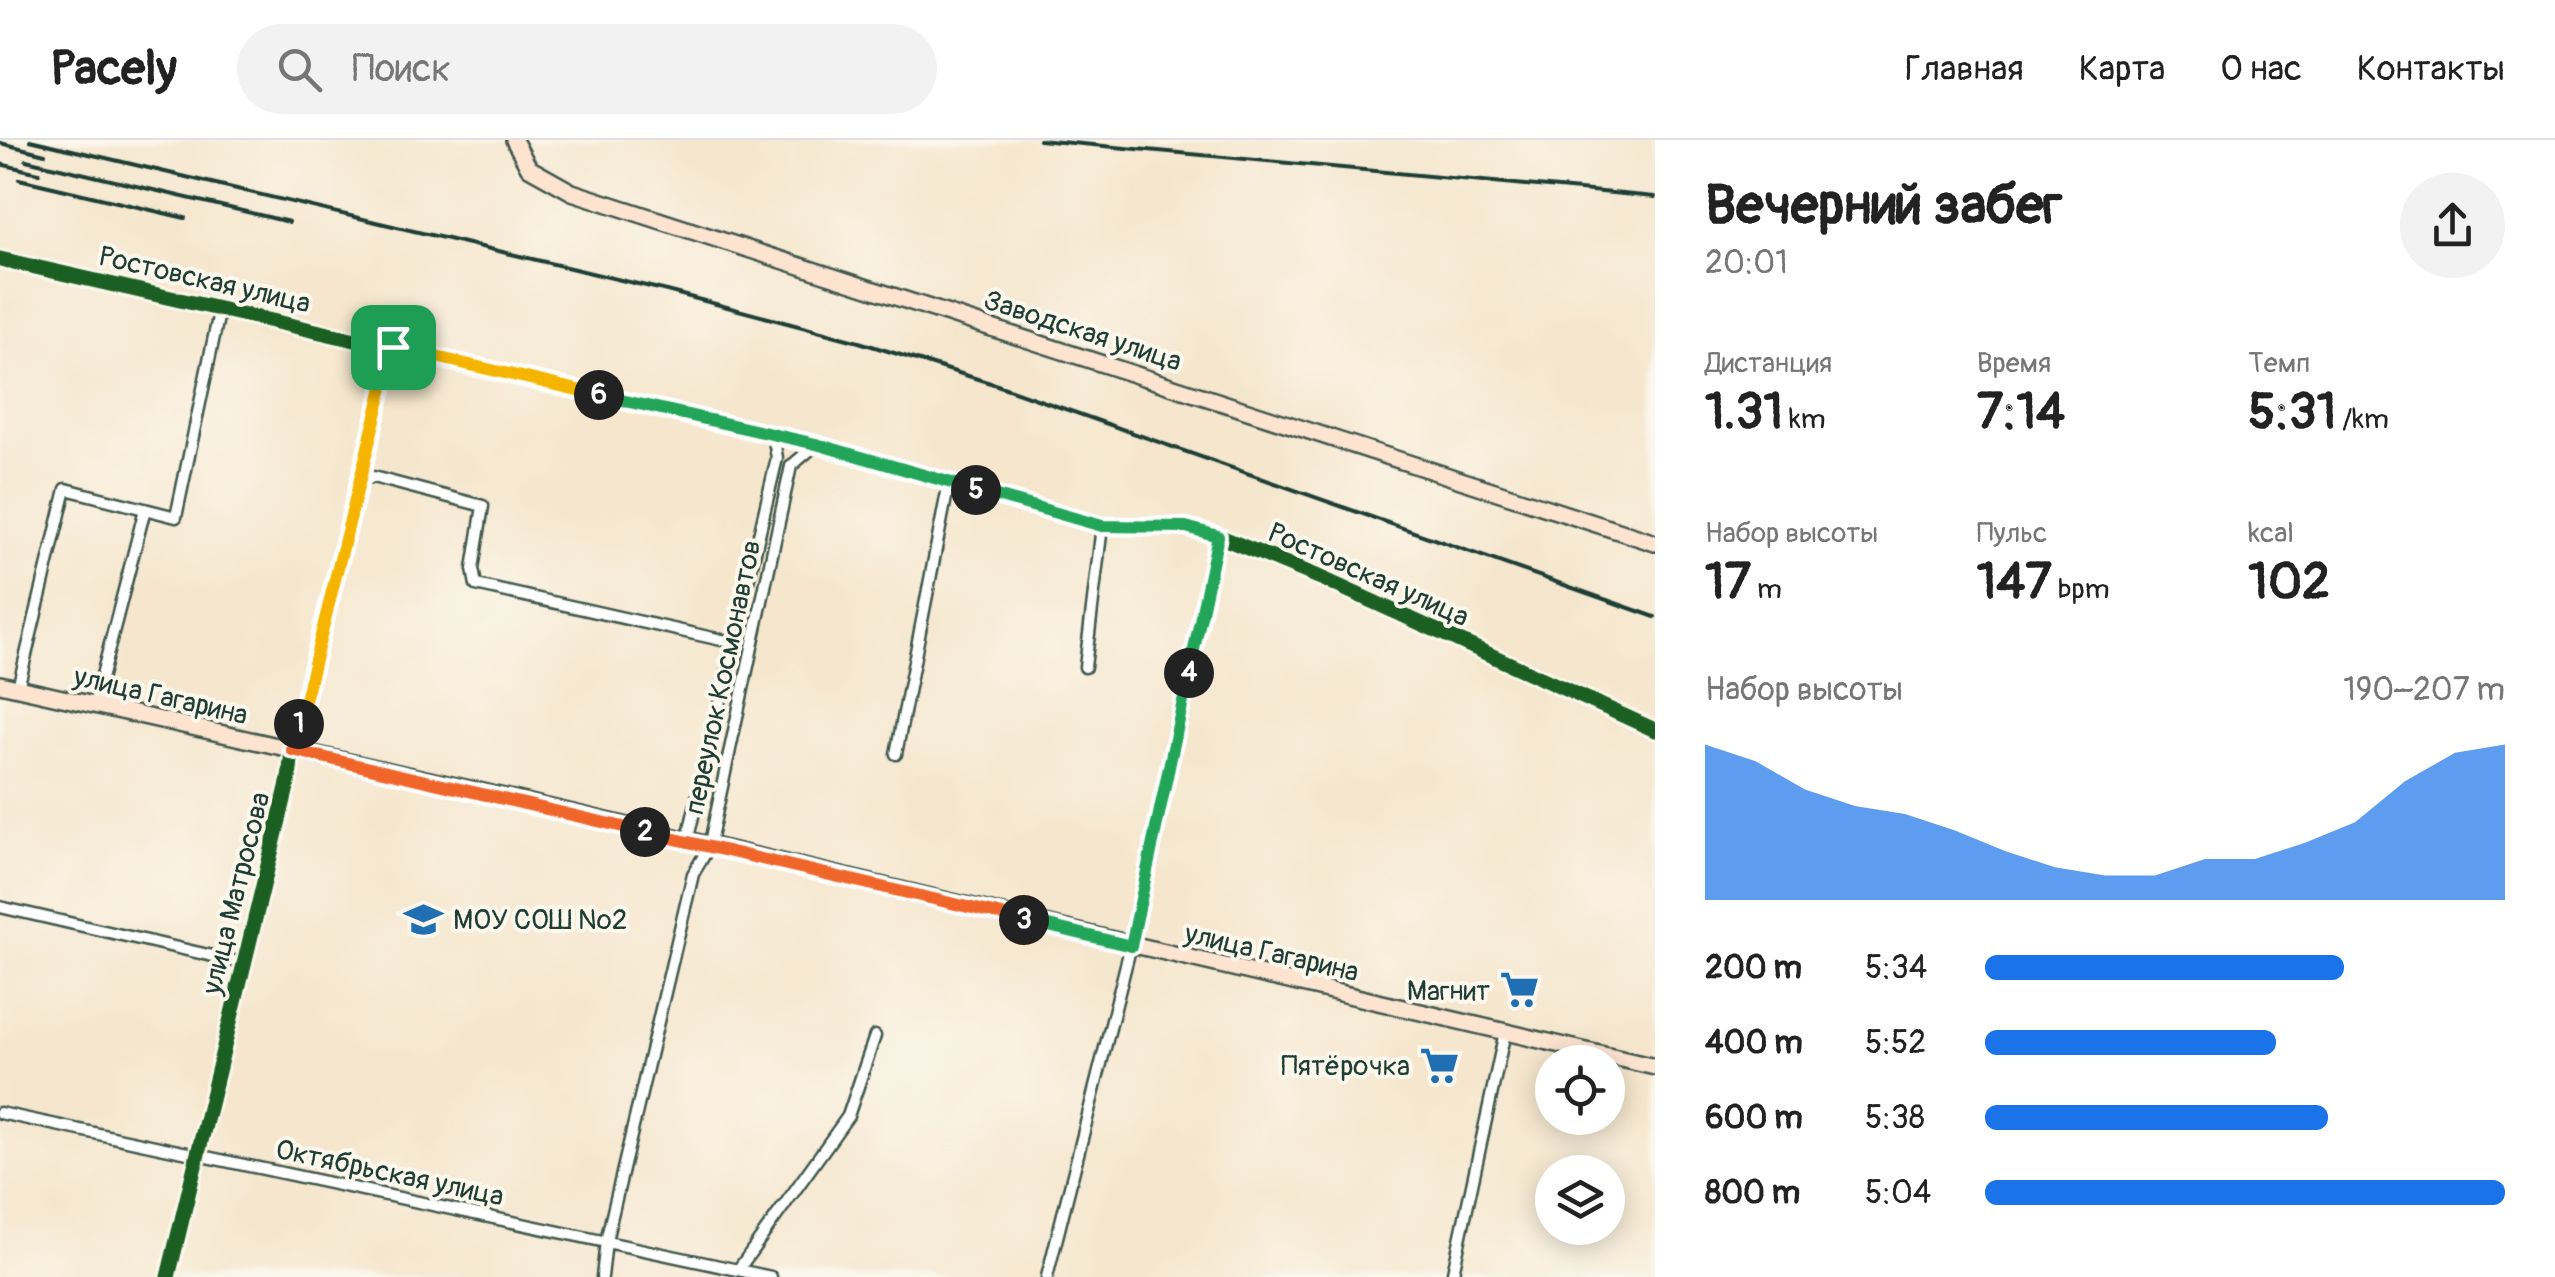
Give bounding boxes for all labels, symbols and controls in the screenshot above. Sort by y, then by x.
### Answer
search box [237,24,937,114]
text: Pacely [50,39,177,99]
icon: search [272,42,327,97]
text: Поиск [352,45,451,93]
text: Главная [1905,47,2024,91]
text: Карта [2079,47,2165,91]
text: О нас [2220,47,2302,91]
text: Контакты [2357,47,2505,91]
text: Вечерний забег [1705,171,2062,240]
button: share [2400,173,2505,278]
street label: Ростовская улица [95,239,314,322]
text: 20:01 [1705,243,1788,283]
street label: Заводская улица [979,283,1186,380]
pin [351,305,436,390]
icon: arrive [366,320,421,375]
text: Дистанция [1705,346,1832,381]
text: Время [1977,346,2051,381]
text: Темп [2248,346,2310,381]
pin: 6 [574,370,624,420]
text: 6 [591,377,607,412]
text: 1.31 [1705,381,1783,444]
text: 7:14 [1977,381,2065,444]
text: 5:31 [2248,381,2336,444]
text: km [1783,402,1826,437]
text: /km [2336,402,2389,437]
pin: 5 [951,465,1001,515]
text: 5 [968,472,984,507]
street label: Ростовская улица [1263,515,1474,635]
text: Набор высоты [1705,516,1878,551]
text: Пульс [1977,516,2047,551]
text: kcal [2248,516,2294,551]
street label: переулок Космонавтов [677,537,770,818]
text: 17 [1705,551,1751,614]
text: 147 [1977,551,2052,614]
text: 102 [2248,551,2330,614]
text: m [1751,572,1782,607]
text: bpm [2052,572,2110,607]
pin: 4 [1164,648,1214,698]
text: 4 [1181,655,1197,690]
street label: улица Гагарина [69,659,251,733]
text: Набор высоты [1705,670,1903,710]
text: 190–207 m [2343,670,2505,710]
pin: 1 [274,699,324,749]
text: 1 [294,706,304,741]
street label: улица Матросова [194,789,279,999]
pin: 2 [620,807,670,857]
text: 2 [637,814,653,849]
pin: 3 [999,895,1049,945]
school or university icon: МОУ СОШ №2 [402,898,444,940]
text: 3 [1016,902,1032,937]
place label: МОУ СОШ №2 [453,903,627,938]
street label: улица Гагарина [1180,916,1362,990]
text: 200 m [1705,948,1802,988]
text: 5:34 [1865,948,1927,988]
supermarket icon: Магнит [1499,969,1541,1011]
place label: Магнит [1407,974,1490,1009]
text: 400 m [1705,1023,1803,1063]
text: 5:52 [1865,1023,1926,1063]
supermarket icon: Пятёрочка [1419,1044,1461,1086]
map controls [1535,1045,1625,1245]
button: locate [1535,1045,1625,1135]
place label: Пятёрочка [1281,1049,1410,1084]
text: 600 m [1705,1098,1803,1138]
text: 5:38 [1865,1098,1925,1138]
street label: Октябрьская улица [272,1132,507,1215]
button: layers [1535,1155,1625,1245]
text: 800 m [1705,1173,1800,1213]
text: 5:04 [1865,1173,1931,1213]

